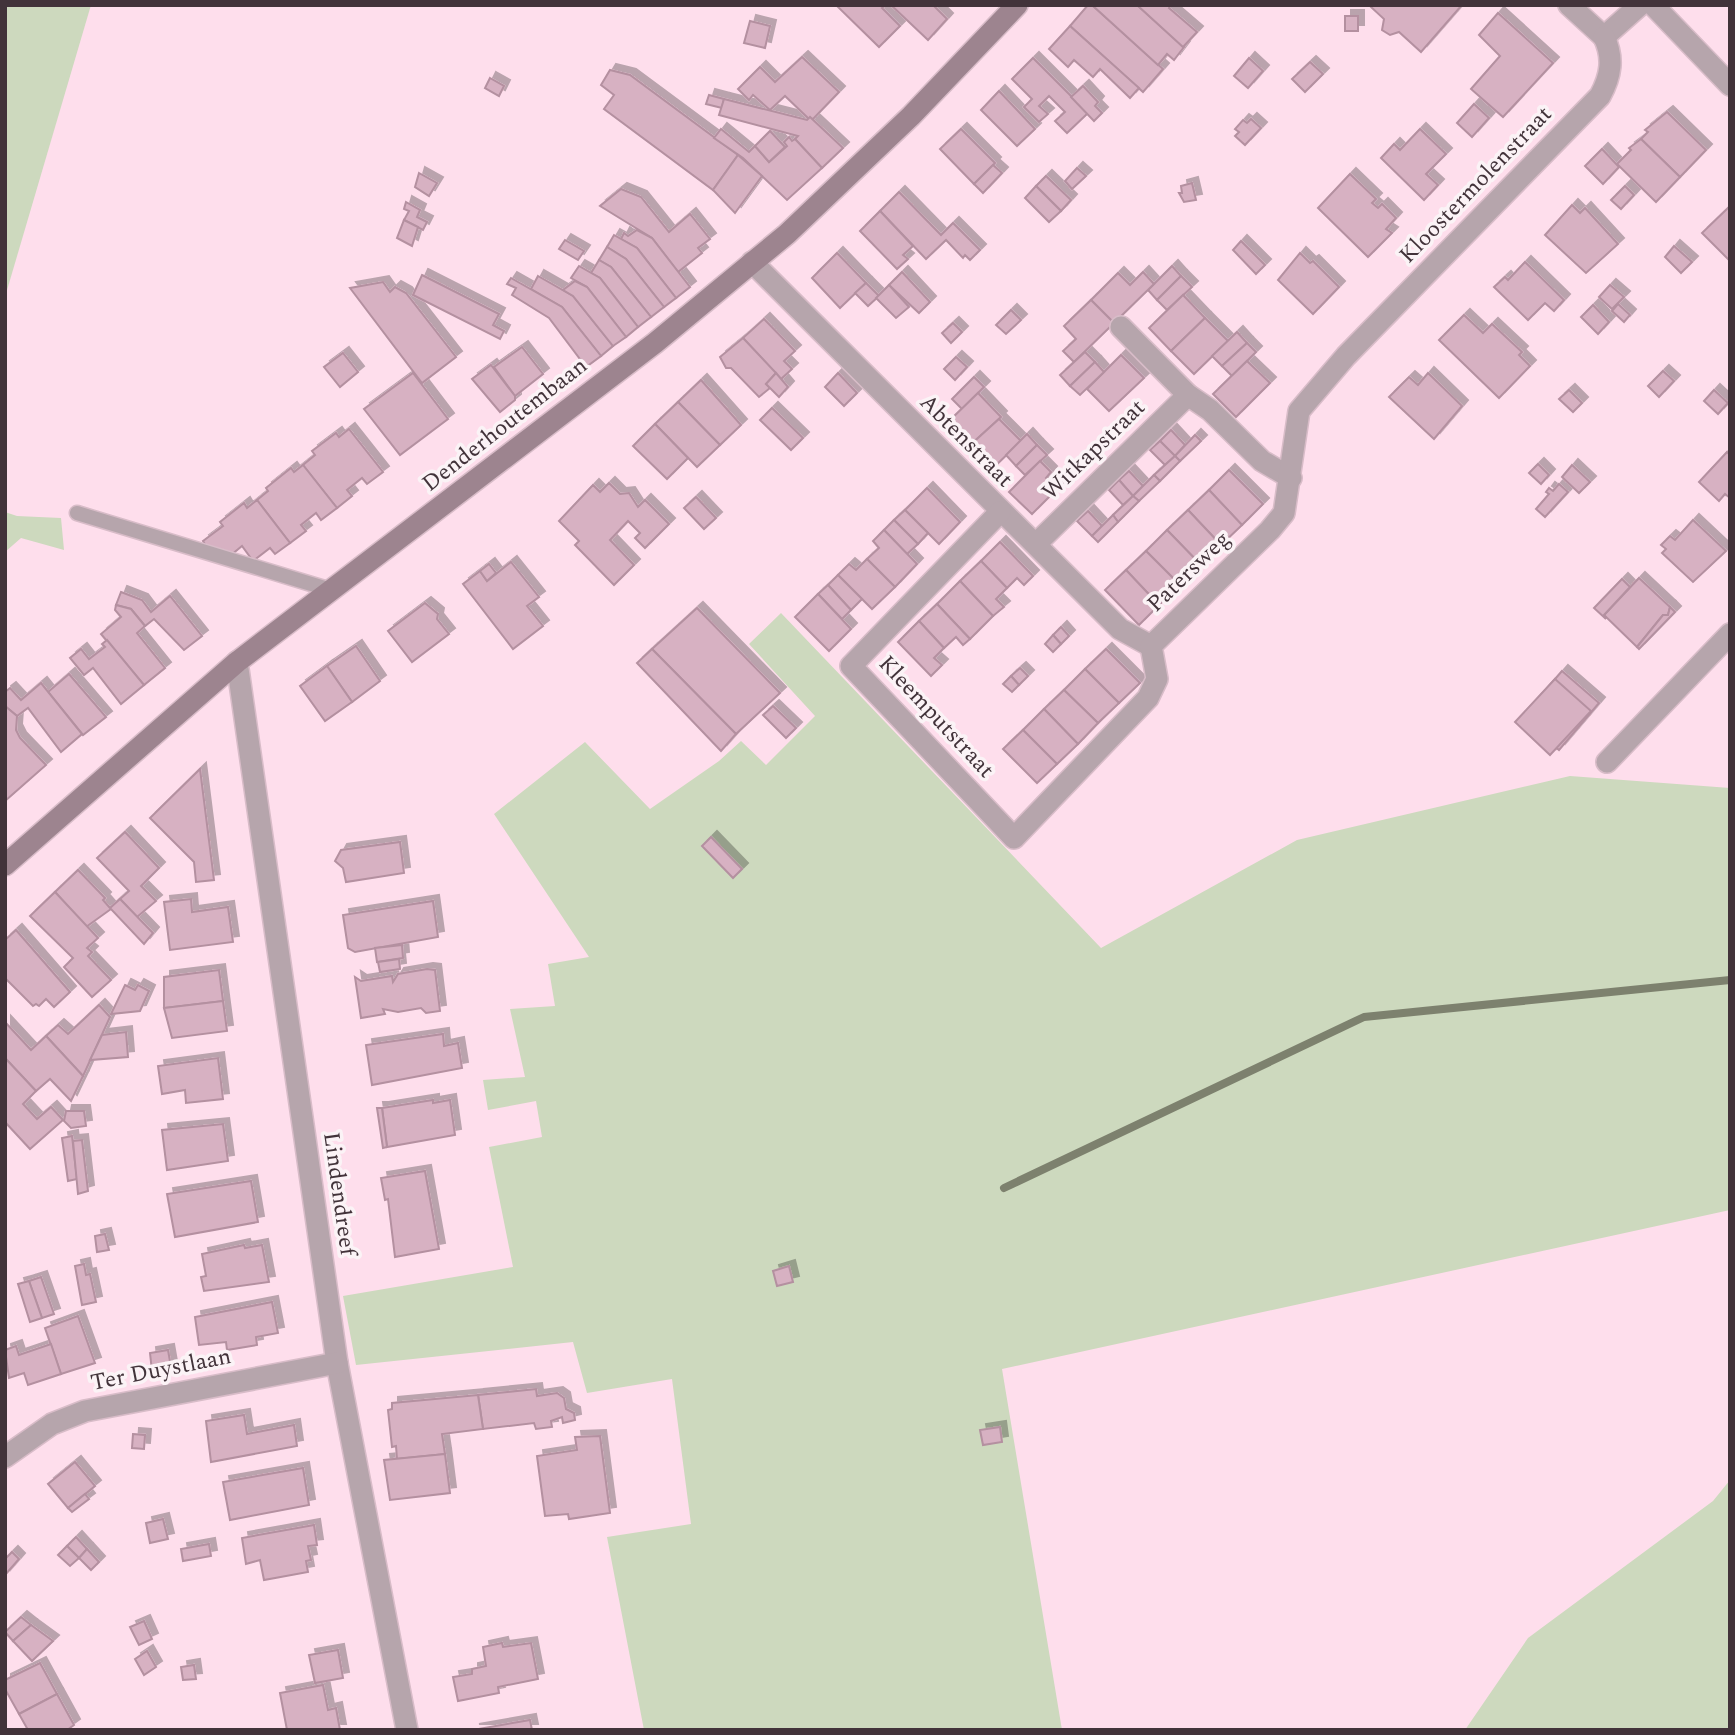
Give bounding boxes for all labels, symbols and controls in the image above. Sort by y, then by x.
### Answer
street label: Kloostermolenstraat [1391,98,1561,272]
street label: Denderhoutembaan [415,349,595,501]
street label: Abtenstraat [911,386,1021,496]
street label: Witkapstraat [1034,391,1154,509]
street label: Patersweg [1139,523,1239,621]
street label: Kleemputstraat [870,648,1002,786]
street label: Lindendreef [313,1130,365,1260]
street label: Ter Duystlaan [88,1339,234,1401]

